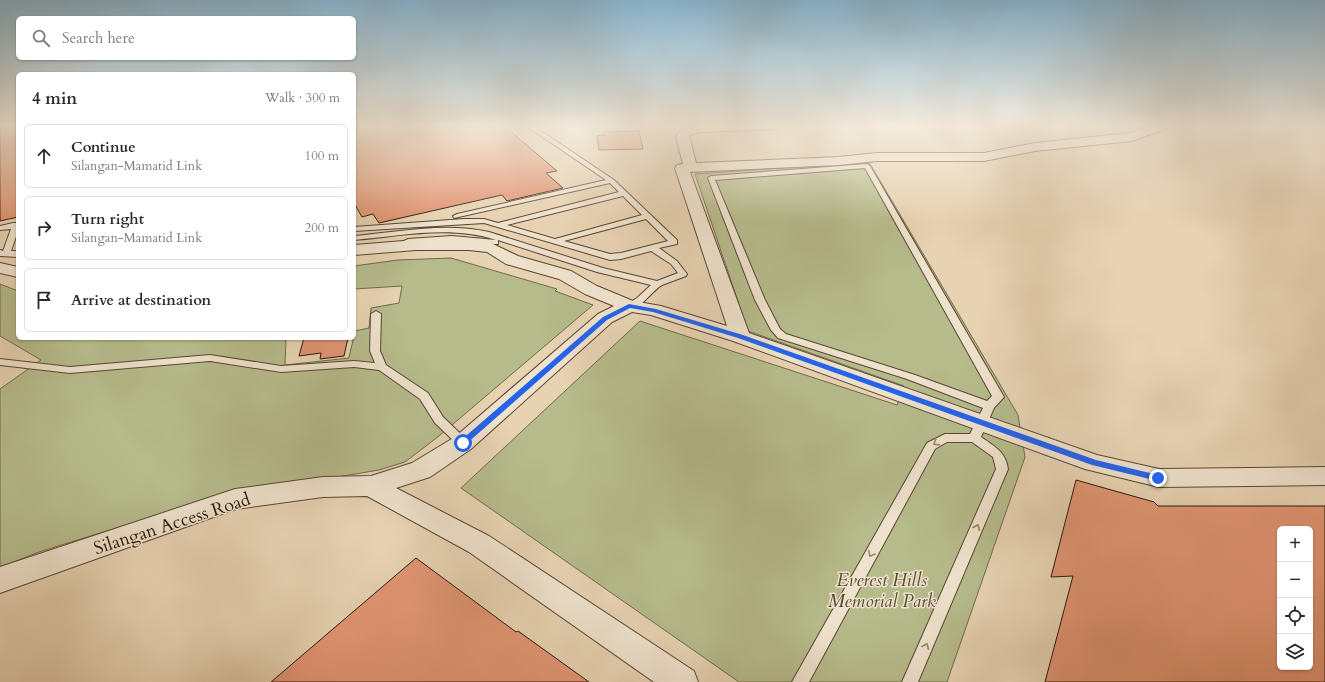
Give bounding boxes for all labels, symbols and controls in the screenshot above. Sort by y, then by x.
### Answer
search box [16,16,356,60]
icon: search [30,27,52,49]
text: Search here [62,28,135,48]
text: 4 min [32,87,77,110]
text: Walk · 300 m [265,89,340,107]
text: Continue [71,137,136,157]
icon: ahead [33,145,55,167]
text: 100 m [305,147,339,165]
text: Silangan-Mamatid Link [71,157,202,175]
text: Turn right [71,209,144,229]
icon: right [33,217,55,239]
text: 200 m [305,219,339,237]
text: Silangan-Mamatid Link [71,229,202,247]
icon: arrive [33,289,55,311]
text: Arrive at destination [71,290,211,310]
route start [454,434,472,452]
one-way arrow [933,438,940,446]
route end [1149,469,1167,487]
street label: Silangan Access Road [90,487,254,561]
one-way arrow [972,523,980,531]
map controls [1277,526,1313,670]
button: + [1277,526,1313,562]
one-way arrow [868,550,875,558]
button: − [1277,562,1313,598]
park label: Everest Hills Memorial Park [828,568,936,614]
button: locate [1277,598,1313,634]
button: layers [1277,634,1313,670]
one-way arrow [921,643,929,650]

